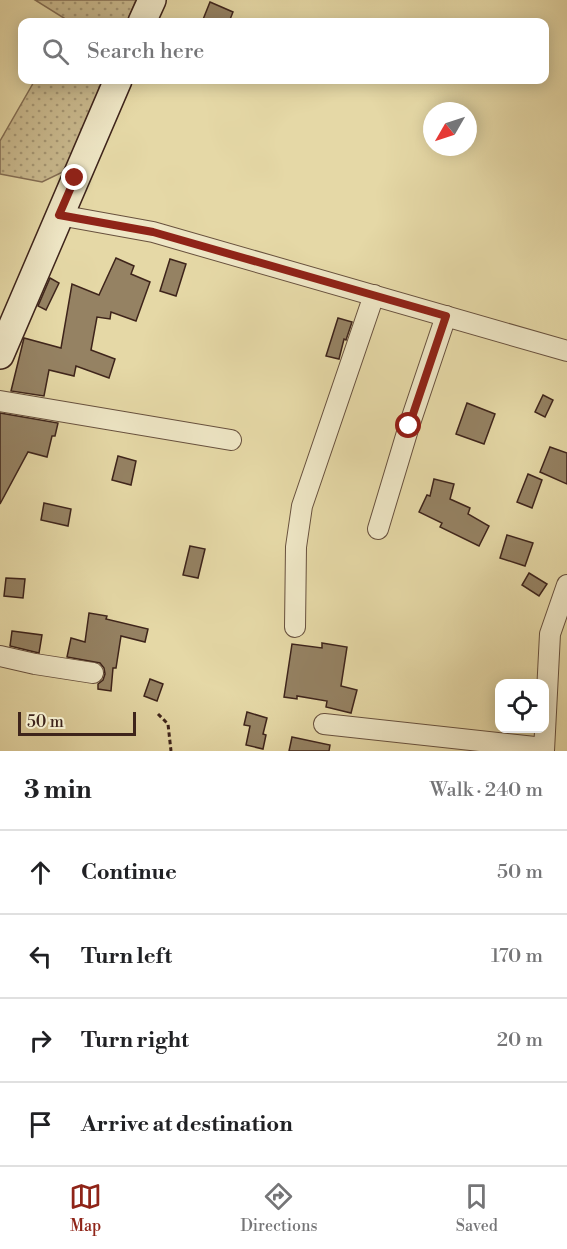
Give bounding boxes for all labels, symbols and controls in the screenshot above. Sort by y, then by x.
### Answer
search box [18,18,549,84]
icon: search [39,35,72,68]
text: Search here [87,38,204,65]
north arrow [423,102,477,156]
route end [61,164,87,190]
route start [395,412,421,438]
map controls [495,679,549,733]
button: locate [495,679,549,733]
scale bar [18,709,136,736]
text: 50 m [27,712,64,732]
text: 3 min [24,774,92,806]
text: Walk · 240 m [430,778,543,803]
icon: ahead [24,856,57,889]
text: Continue [81,859,177,886]
text: 50 m [497,860,543,885]
icon: left [24,940,57,973]
text: Turn left [81,943,172,970]
text: 170 m [491,944,543,969]
icon: right [24,1024,57,1057]
text: Turn right [81,1027,189,1054]
text: 20 m [497,1028,543,1053]
icon: arrive [24,1108,57,1141]
text: Arrive at destination [81,1111,293,1138]
tab: Map [69,1180,102,1236]
tab: Directions [240,1180,318,1236]
tab: Saved [456,1180,498,1236]

